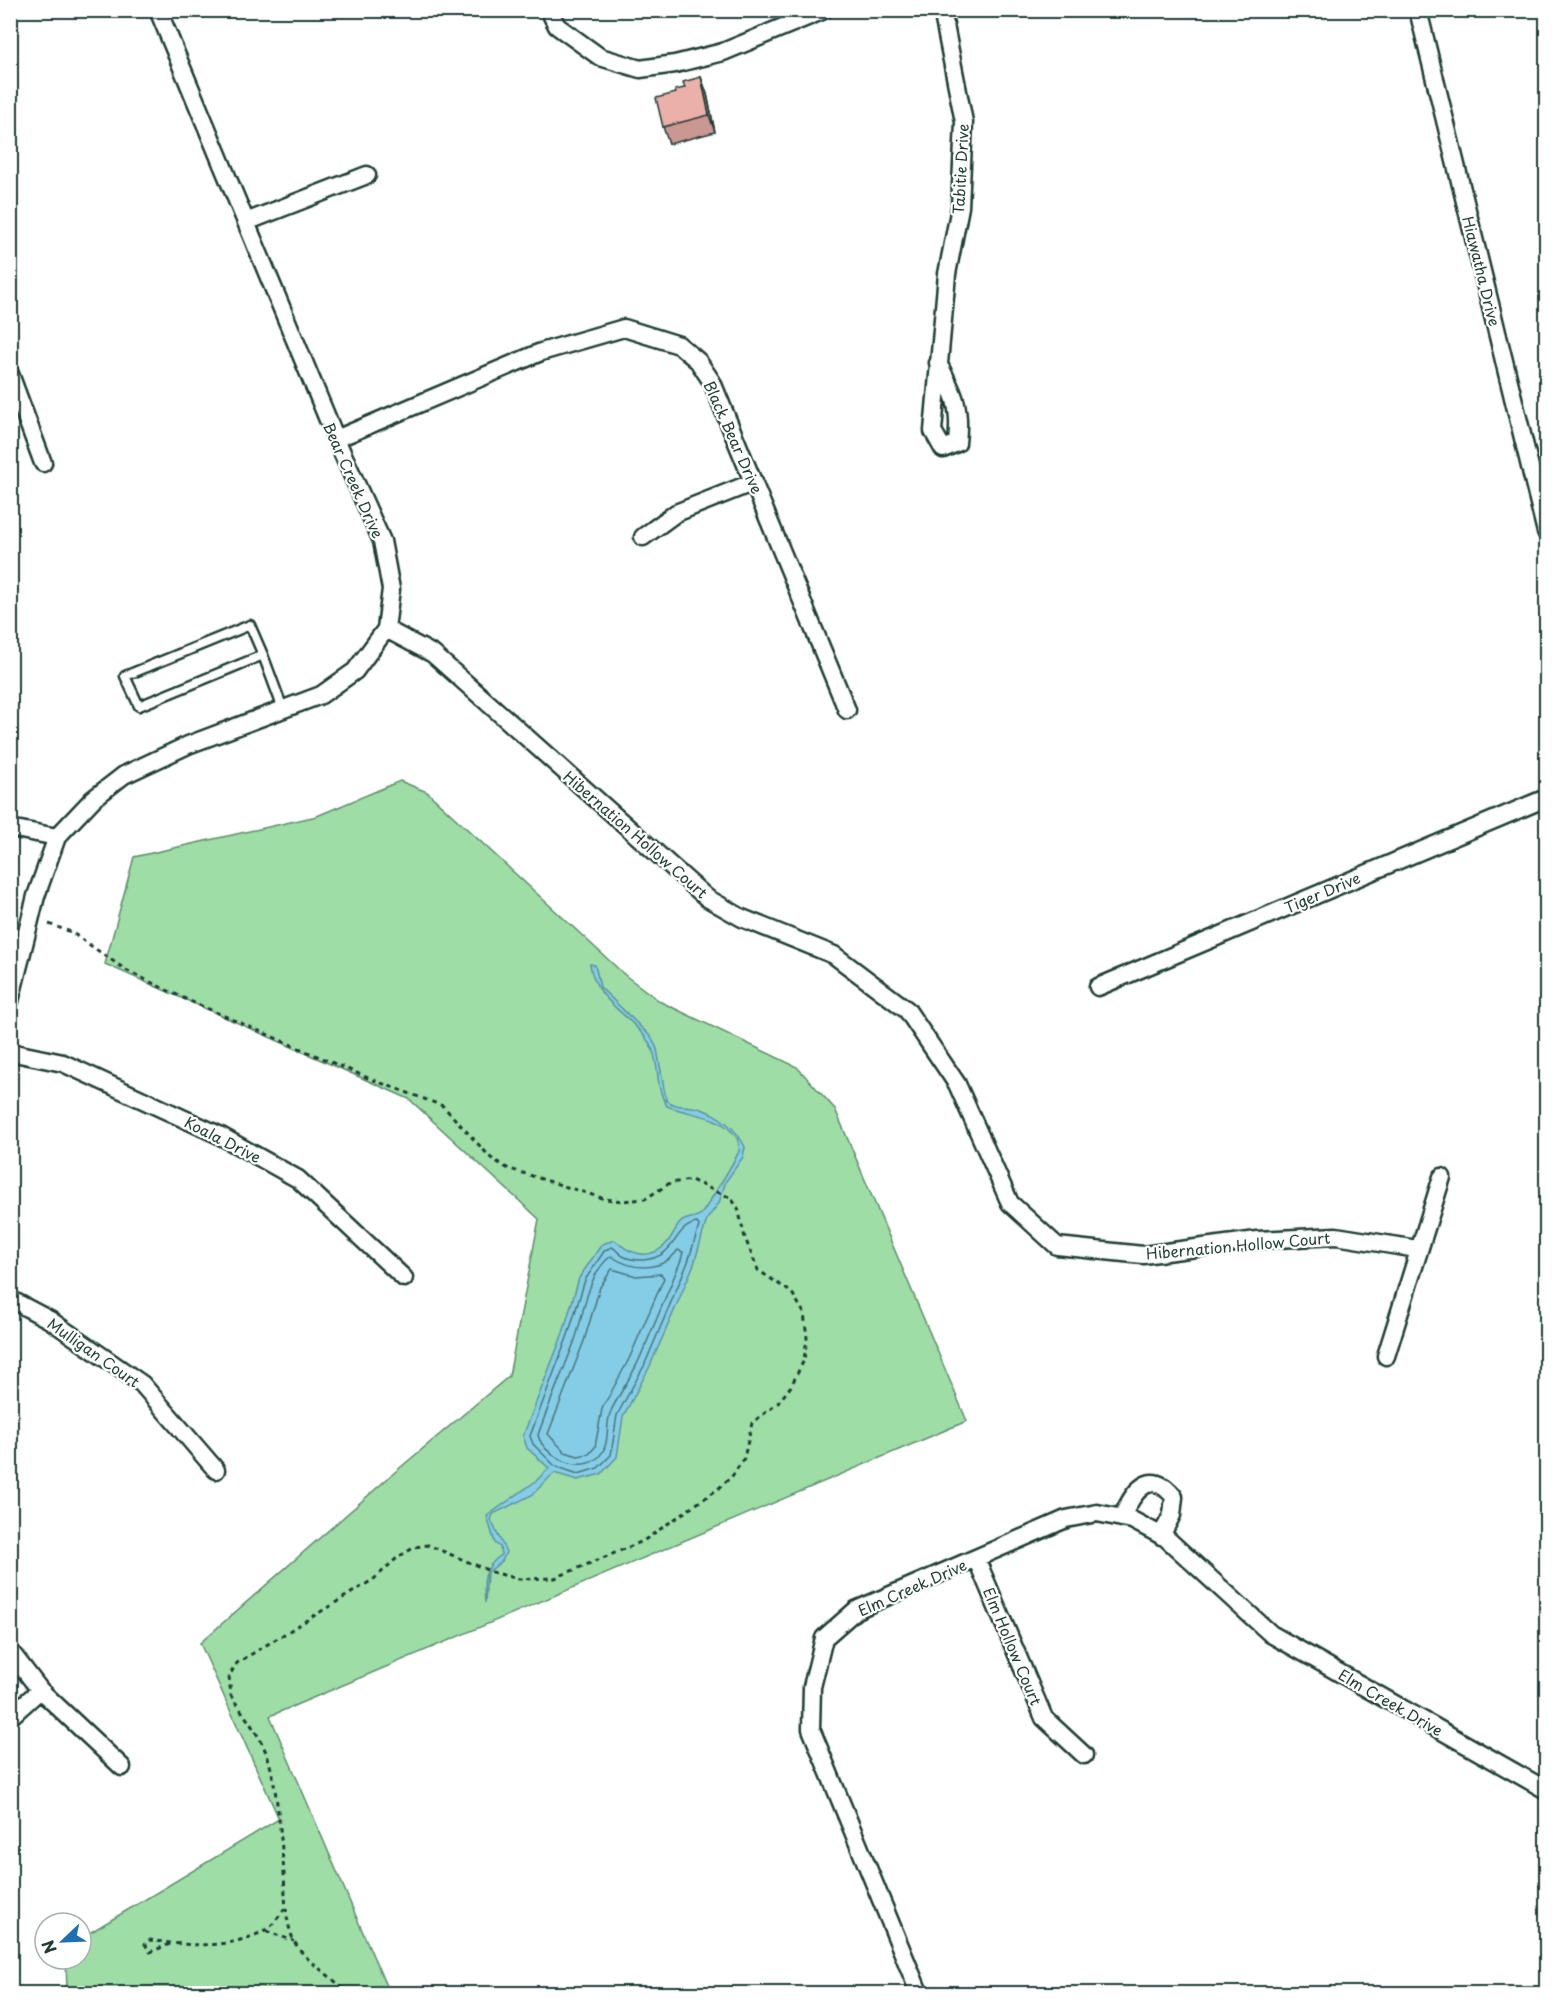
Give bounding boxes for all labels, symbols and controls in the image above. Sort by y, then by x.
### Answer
street label: Tabitie Drive [946,123,974,215]
street label: Hiawatha Drive [1457,214,1507,328]
street label: Black Bear Drive [699,377,769,497]
street label: Bear Creek Drive [318,418,390,542]
street label: Hibernation Hollow Court [559,765,713,903]
street label: Tiger Drive [1280,866,1364,918]
street label: Koala Drive [181,1110,265,1168]
street label: Hibernation Hollow Court [1145,1225,1331,1265]
street label: Mulligan Court [43,1312,145,1392]
street label: Elm Creek Drive [854,1553,970,1621]
street label: Elm Hollow Court [978,1583,1048,1709]
street label: Elm Creek Drive [1335,1663,1447,1741]
north arrow [33,1911,93,1971]
text: N [35,1937,62,1958]

